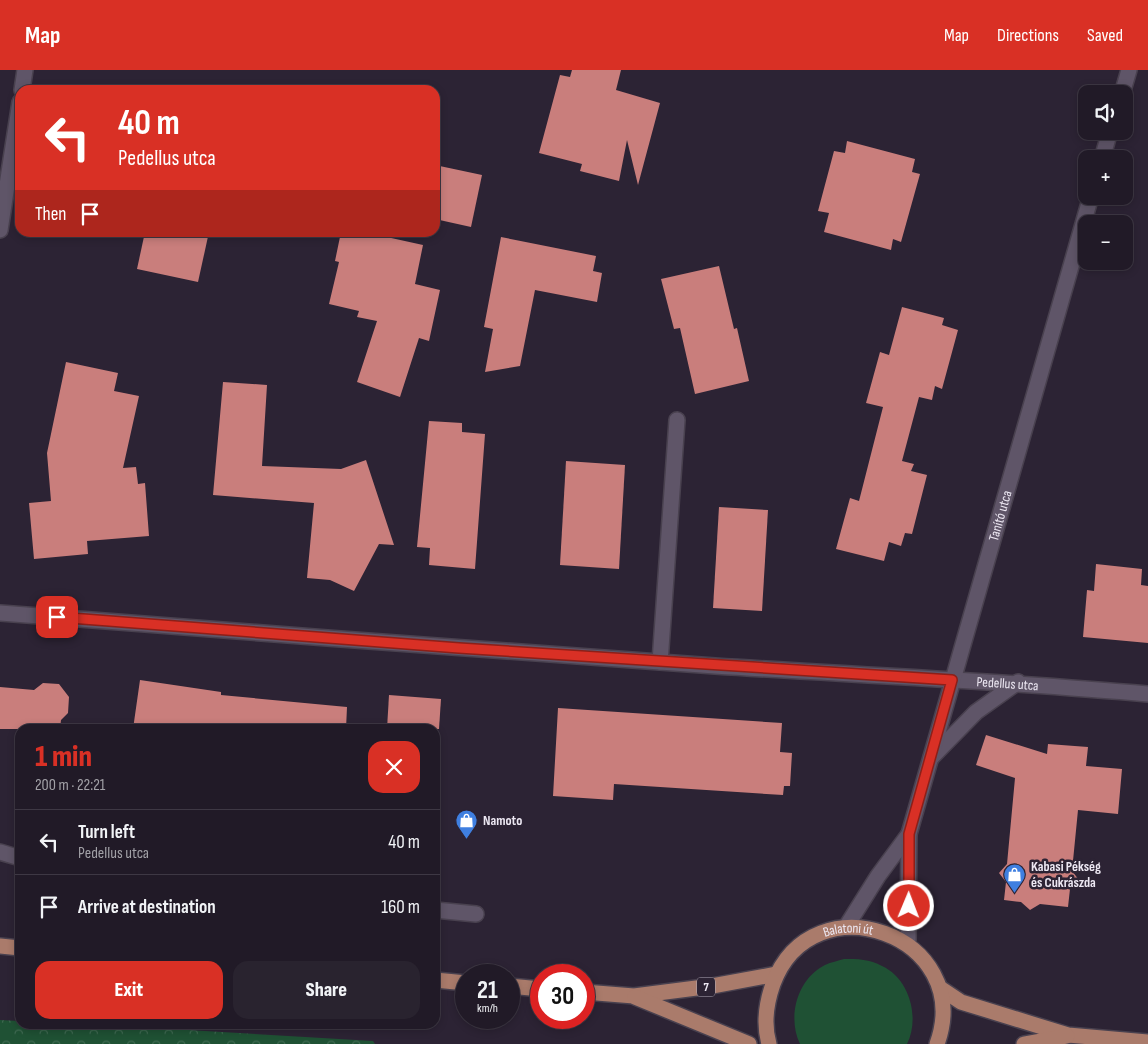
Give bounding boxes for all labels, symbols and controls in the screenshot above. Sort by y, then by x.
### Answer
text: Map [25,21,60,50]
text: Map [944,25,969,46]
text: Directions [997,25,1059,46]
text: Saved [1087,25,1123,46]
map controls [1078,85,1133,270]
button: sound [1078,85,1133,140]
text: 40 m [118,102,180,145]
icon: left [35,105,100,170]
text: Pedellus utca [118,145,216,172]
button: + [1078,150,1133,205]
icon: arrive [76,200,104,228]
text: Then [35,203,66,226]
button: − [1078,215,1133,270]
street label: Tanító utca [985,489,1016,543]
pin [36,596,78,638]
icon: arrive [43,603,71,631]
street label: Pedellus utca [976,673,1039,694]
text: 1 min [35,739,92,775]
button: close [368,741,420,793]
text: 200 m · 22:21 [35,776,105,795]
shop icon: Namoto [455,808,479,839]
place label: Namoto [483,812,522,829]
text: Turn left [78,821,135,844]
icon: left [35,828,63,856]
text: 40 m [388,831,420,854]
text: Pedellus utca [78,844,149,863]
place label: Kabasi Pékség és Cukrászda [1031,858,1101,891]
shop icon: Kabasi Pékség és Cukrászda [1003,862,1027,893]
position arrow [882,879,934,931]
icon: arrive [35,893,63,921]
text: Arrive at destination [78,896,216,919]
text: 160 m [381,896,420,919]
street label: Balatoni út [821,919,875,941]
button: Exit [35,961,223,1019]
button: Share [233,961,420,1019]
speed limit sign: 30 [530,964,595,1029]
text: 21 [477,975,498,1006]
road number: 7 [697,978,715,996]
text: km/h [477,1001,498,1016]

